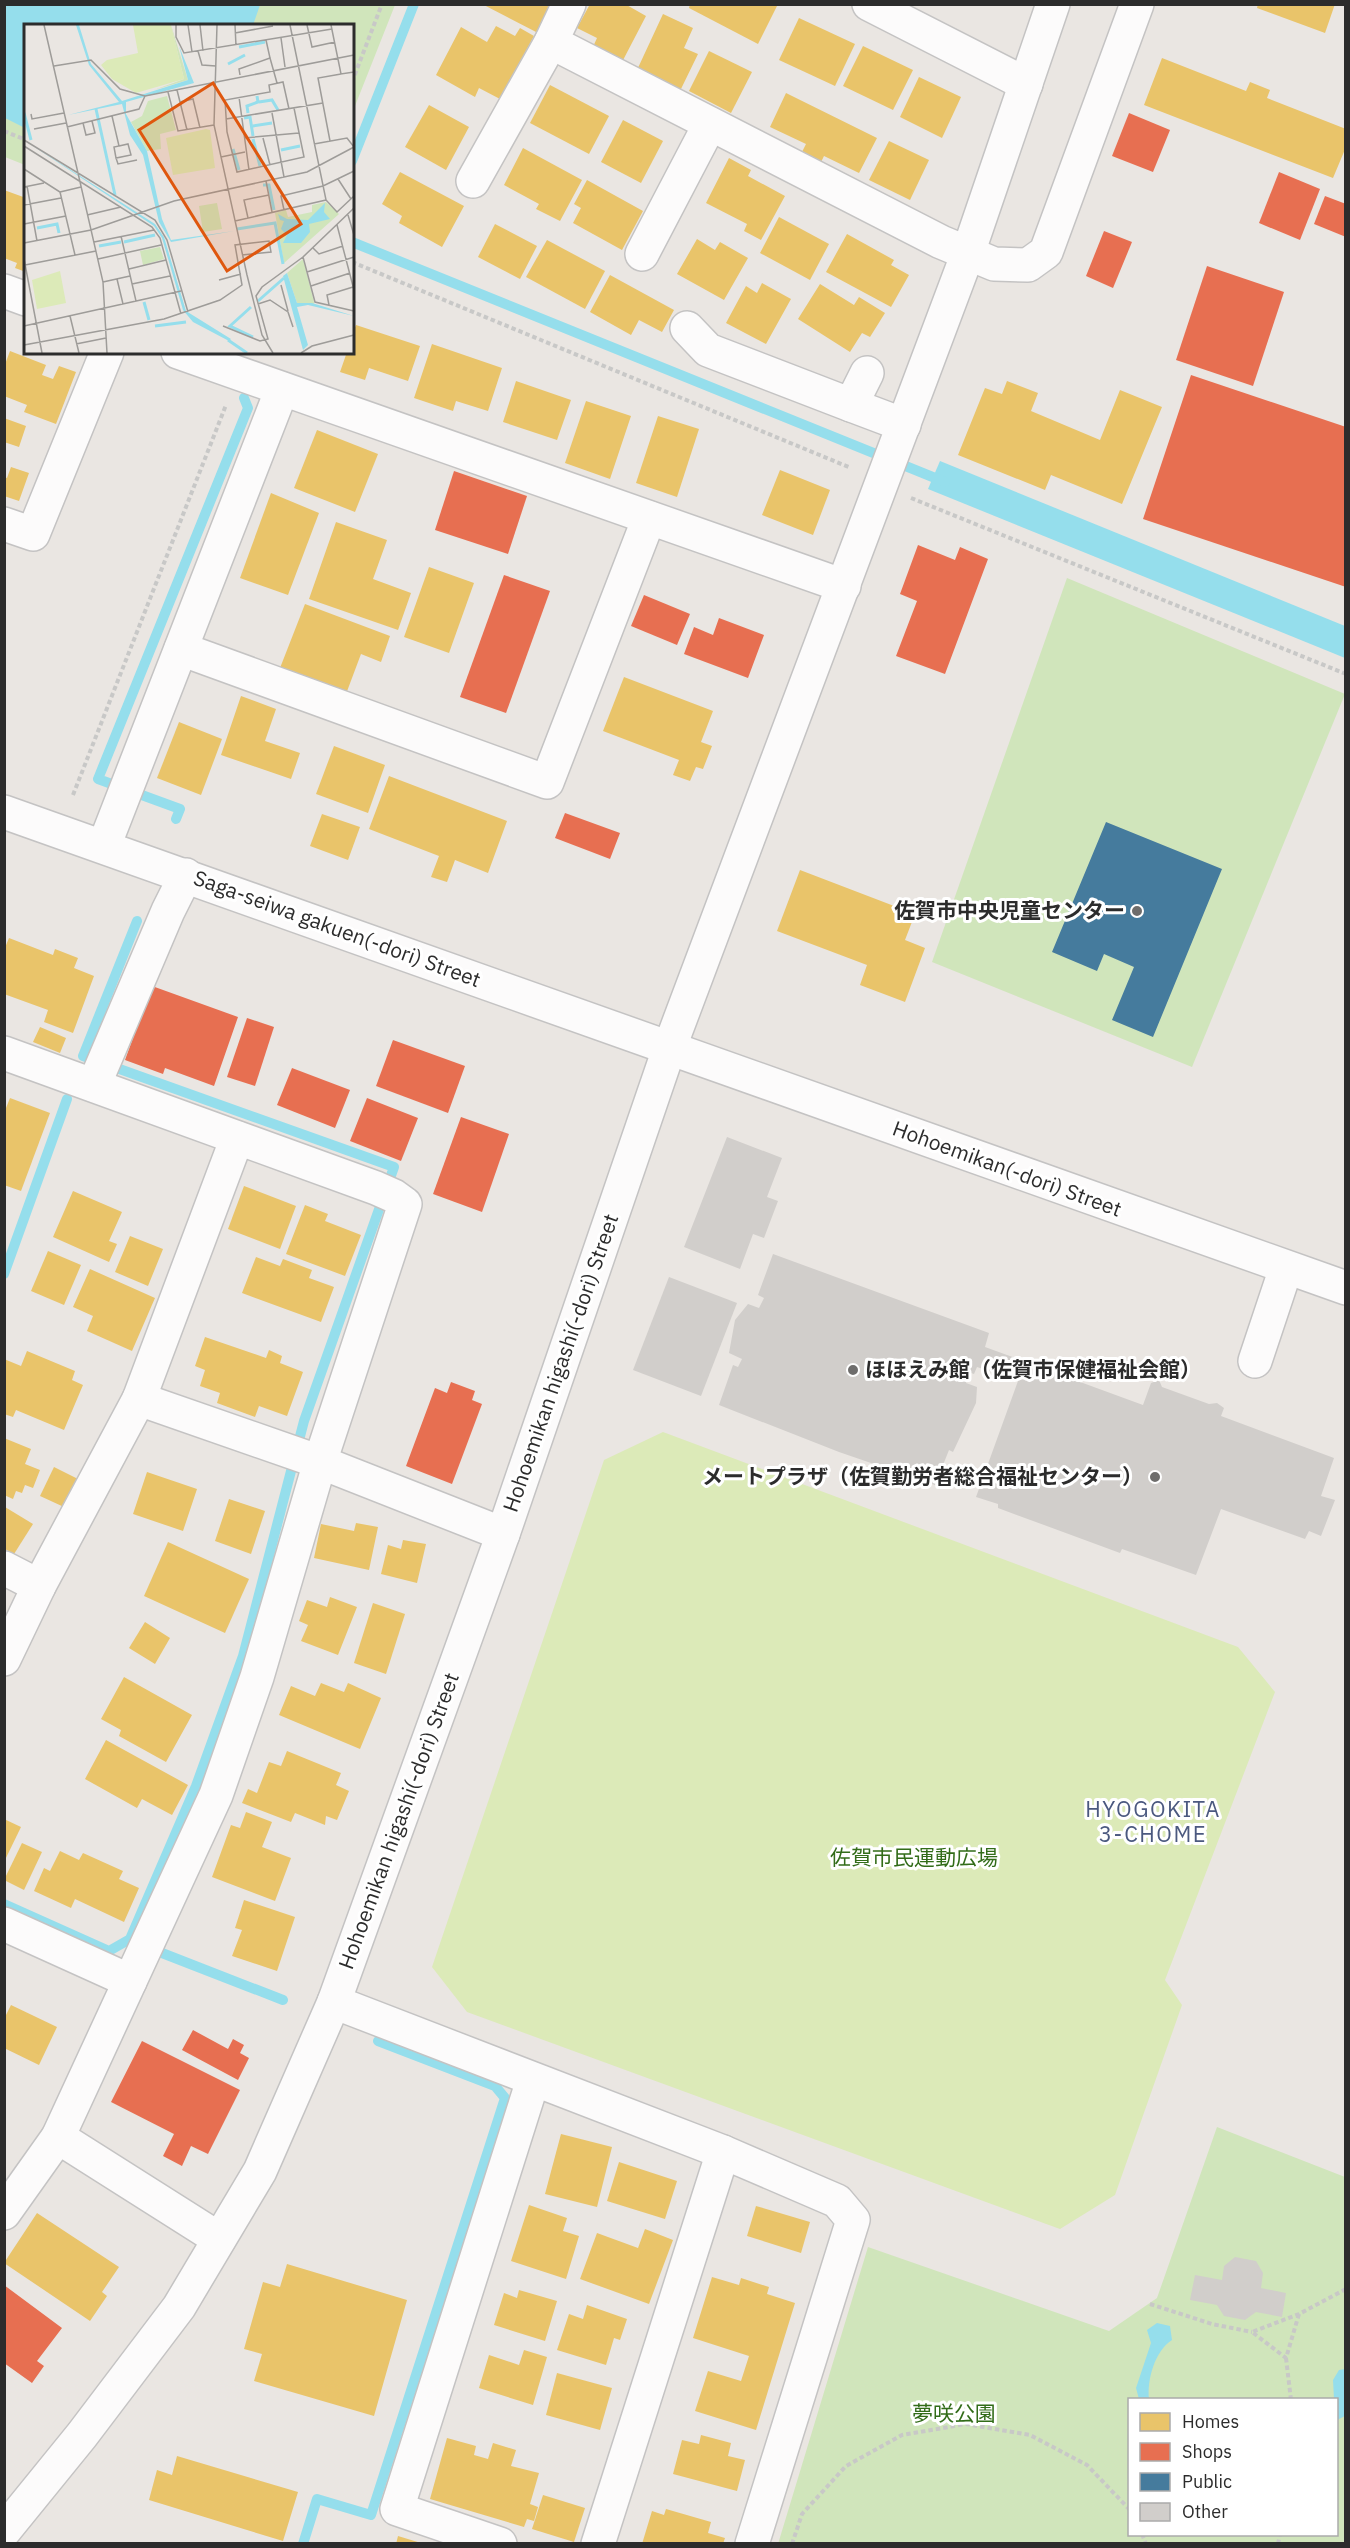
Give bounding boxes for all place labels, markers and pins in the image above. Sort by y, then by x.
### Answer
place label: 佐賀市中央児童センター [894,896,1125,924]
marker: 佐賀市中央児童センター [1130,904,1144,918]
place label: ほほえみ館（佐賀市保健福祉会館） [865,1355,1201,1383]
marker: ほほえみ館（佐賀市保健福祉会館） [846,1363,860,1377]
place label: メートプラザ（佐賀勤労者総合福祉センター） [702,1462,1143,1490]
marker: メートプラザ（佐賀勤労者総合福祉センター） [1148,1470,1162,1484]

